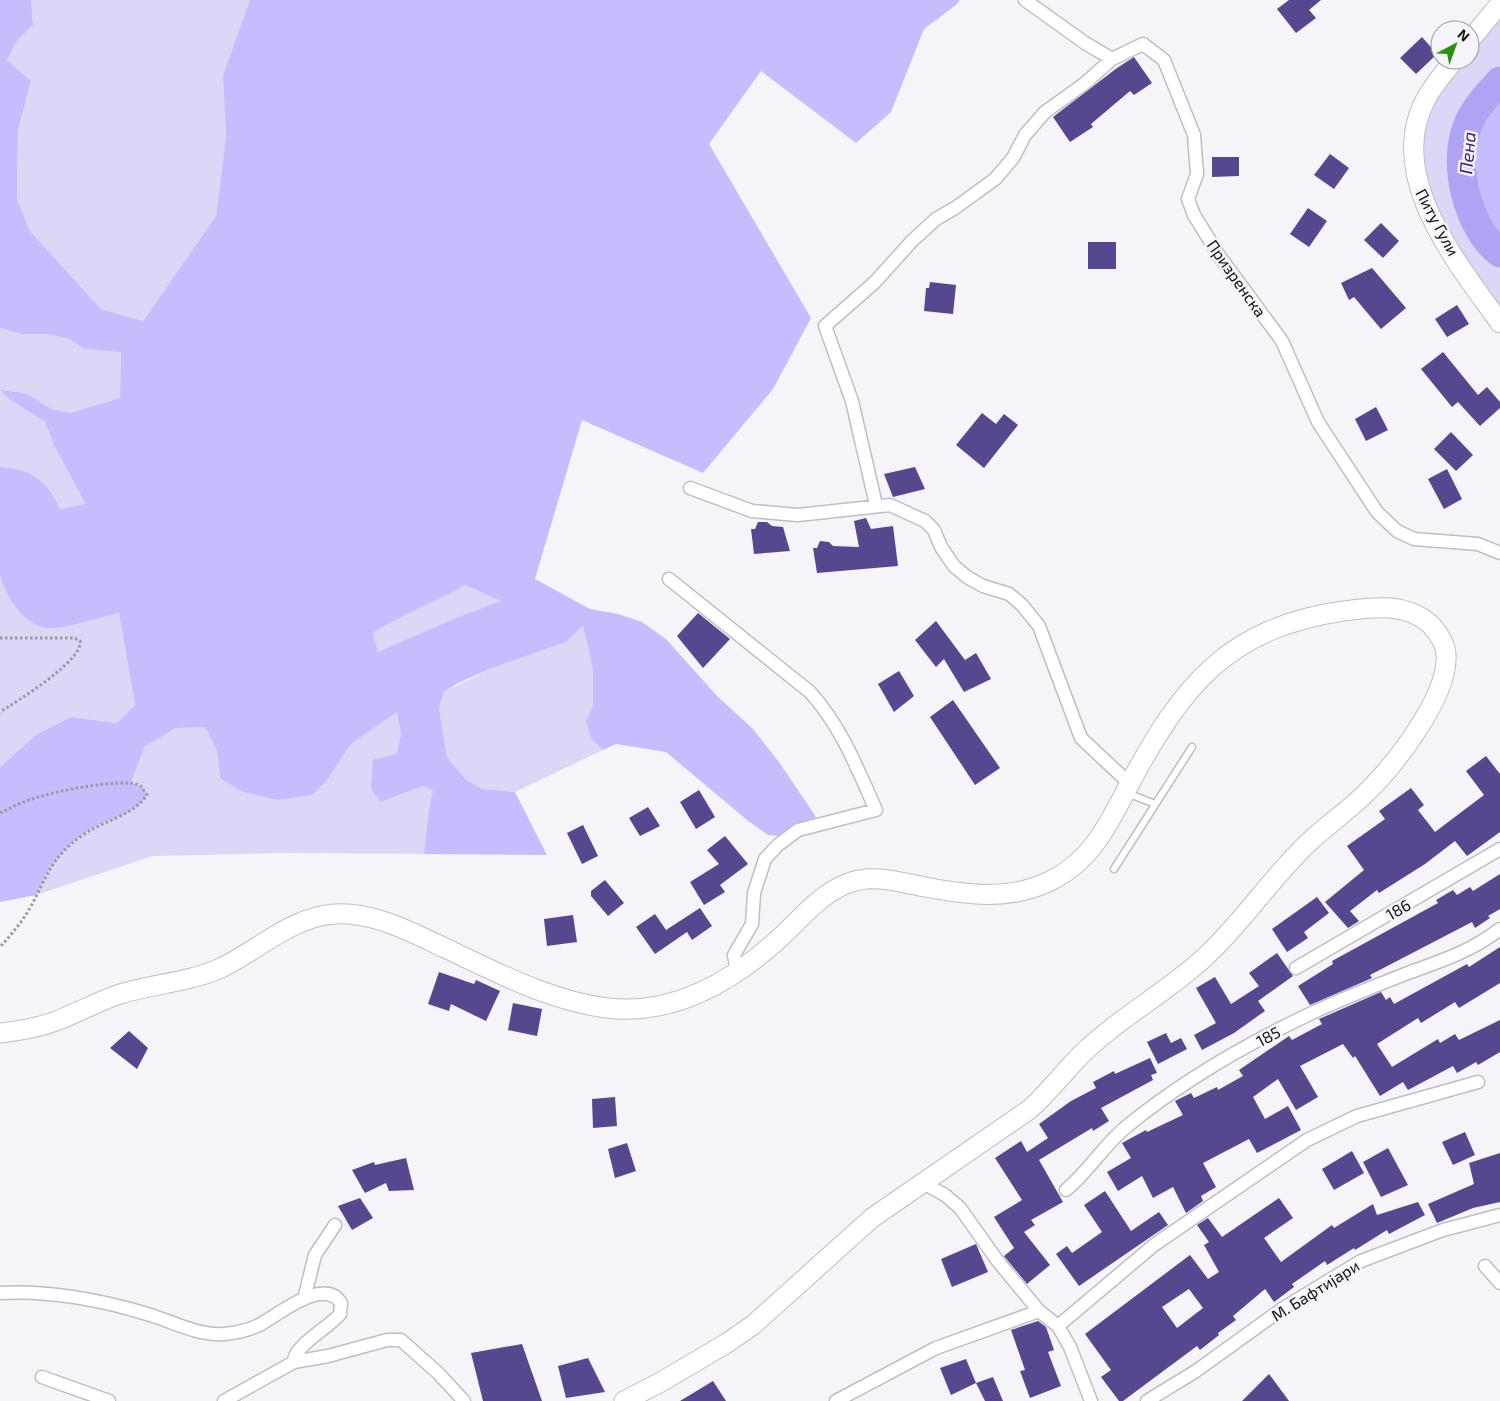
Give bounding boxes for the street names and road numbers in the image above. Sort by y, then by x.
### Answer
street label: Питу Гули [1412,185,1464,259]
street label: Призренска [1203,236,1271,320]
street label: 186 [1382,894,1414,924]
street label: 185 [1253,1022,1283,1050]
street label: М. Бафтијари [1268,1255,1363,1325]

